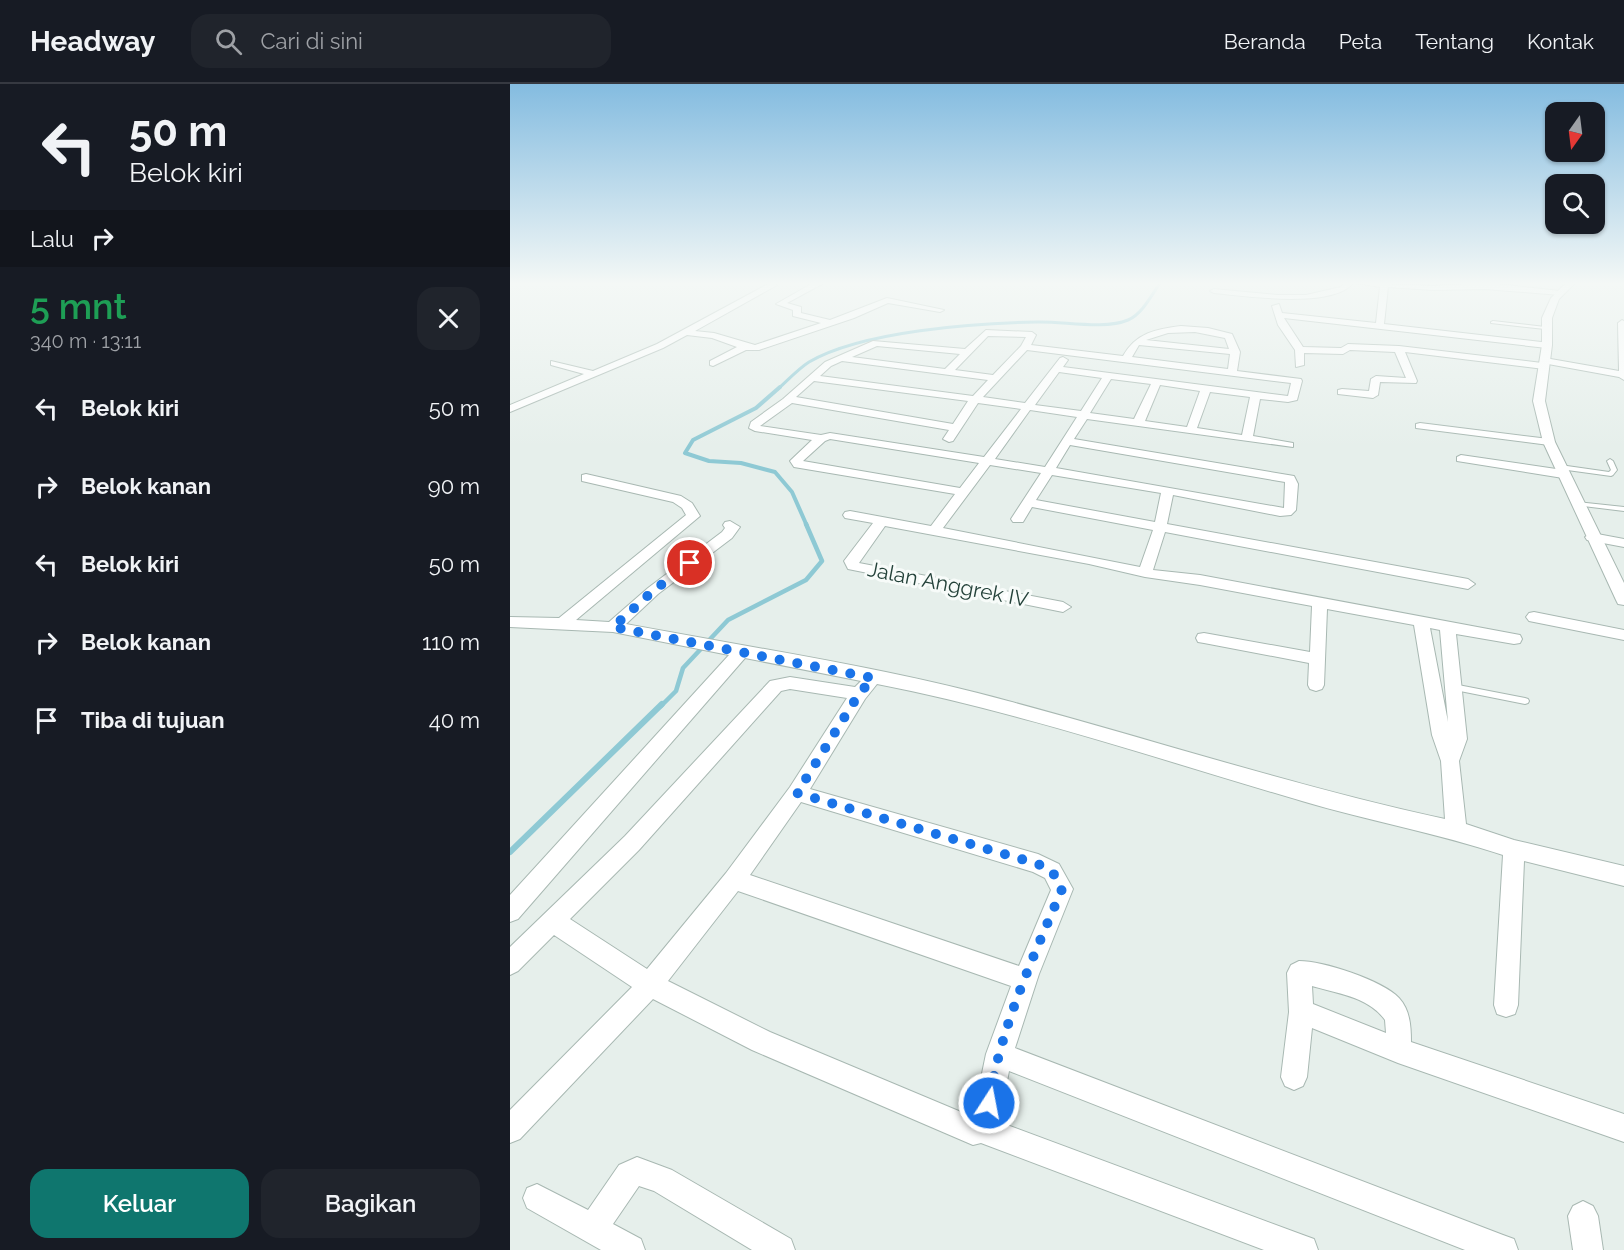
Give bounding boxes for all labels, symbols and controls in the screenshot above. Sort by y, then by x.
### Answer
search box [191,14,611,68]
text: Headway [30,25,155,58]
icon: search [212,25,245,58]
text: Cari di sini [260,28,363,54]
text: Beranda [1224,29,1306,54]
text: Peta [1339,29,1382,54]
text: Tentang [1415,29,1494,54]
text: Kontak [1527,29,1594,54]
north arrow [1545,102,1605,162]
map controls [1545,102,1605,234]
text: 50 m [129,107,227,156]
icon: left [30,108,108,186]
text: Belok kiri [129,157,243,188]
button: search [1545,174,1605,234]
icon: right [86,222,119,255]
text: Lalu [30,226,74,252]
text: 5 mnt [30,285,127,327]
button: close [417,287,480,350]
text: 340 m · 13:11 [30,329,141,353]
icon: left [30,392,63,425]
text: Belok kiri [81,395,179,421]
text: 50 m [429,395,480,421]
icon: right [30,470,63,503]
text: Belok kanan [81,473,211,499]
text: 90 m [428,473,480,499]
pin [664,537,715,588]
icon: arrive [673,546,706,579]
icon: left [30,548,63,581]
text: Belok kiri [81,551,179,577]
text: 50 m [429,551,480,577]
street label: Jalan Anggrek IV [866,556,1030,612]
icon: right [30,626,63,659]
text: Belok kanan [81,629,211,655]
text: 110 m [422,629,480,655]
icon: arrive [30,704,63,737]
text: Tiba di tujuan [81,707,224,733]
text: 40 m [429,707,480,733]
position arrow [957,1071,1021,1135]
button: Keluar [30,1169,249,1238]
button: Bagikan [261,1169,480,1238]

